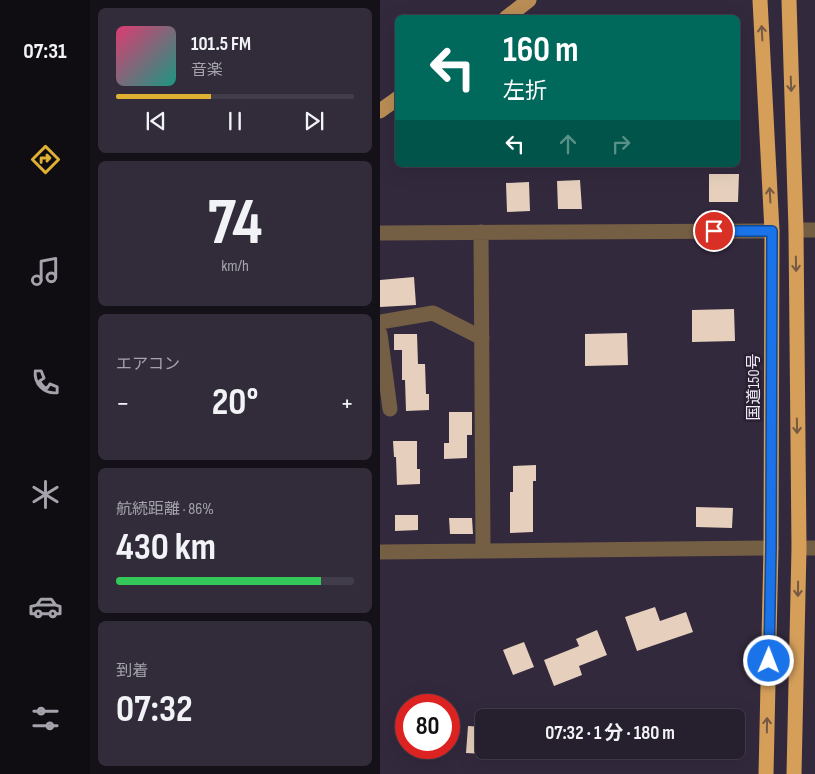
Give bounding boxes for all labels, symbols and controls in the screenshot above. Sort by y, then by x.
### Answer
one-way arrow [757,25,767,42]
text: 160 m [503,29,579,72]
text: 101.5 FM [191,33,251,56]
icon: left [420,35,485,100]
text: 07:31 [23,38,67,65]
text: 音楽 [191,61,223,80]
one-way arrow [787,75,796,91]
text: 左折 [503,78,547,105]
icon: previous [142,107,170,135]
icon: pause [221,107,249,135]
icon: next [300,107,328,135]
icon: left [501,130,529,158]
icon: ahead [554,130,582,158]
icon: right [607,130,635,158]
icon: directions [28,142,63,177]
text: 74 [208,185,262,263]
one-way arrow [766,188,775,204]
pin [693,210,735,252]
icon: arrive [700,217,728,245]
icon: music [28,254,63,289]
one-way arrow [791,255,801,271]
text: km/h [221,257,249,276]
street label: 国道150号 [745,353,764,421]
text: エアコン [116,355,180,374]
icon: phone [28,365,63,400]
text: 20° [212,380,258,425]
text: − [116,387,130,420]
text: + [340,387,354,420]
one-way arrow [792,418,802,434]
icon: climate [28,477,63,512]
text: 航続距離 · 86% [116,500,214,519]
text: 430 km [116,525,216,570]
one-way arrow [793,580,803,596]
icon: car [28,589,63,624]
position arrow [742,634,794,686]
text: 到着 [116,662,148,681]
text: 07:32 [116,687,193,732]
speed limit sign: 80 [395,694,460,759]
icon: filters [28,701,63,736]
one-way arrow [763,718,772,734]
text: 07:32 · 1 分 · 180 m [545,722,675,745]

